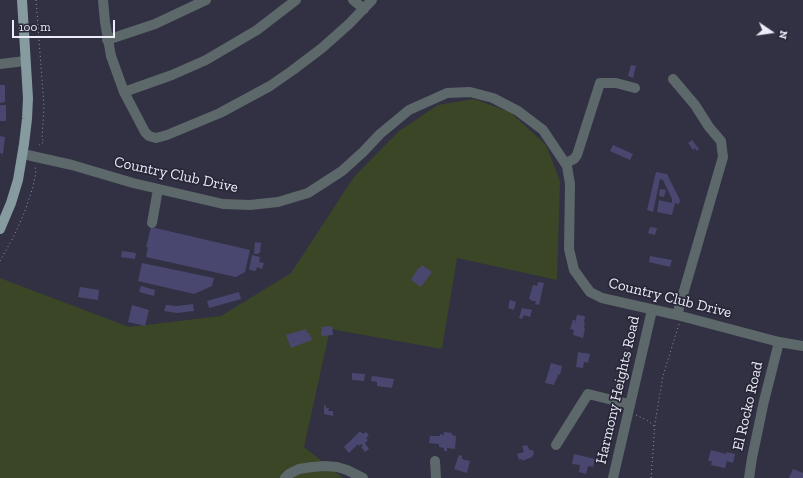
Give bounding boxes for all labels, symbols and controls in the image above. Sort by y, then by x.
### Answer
scale bar [14,12,117,38]
north arrow [751,12,791,52]
text: 100 m [19,20,51,34]
text: N [776,29,790,40]
street label: Country Club Drive [112,153,240,197]
street label: Country Club Drive [607,274,733,322]
street label: Harmony Heights Road [592,314,644,466]
street label: El Rocko Road [729,360,767,452]

